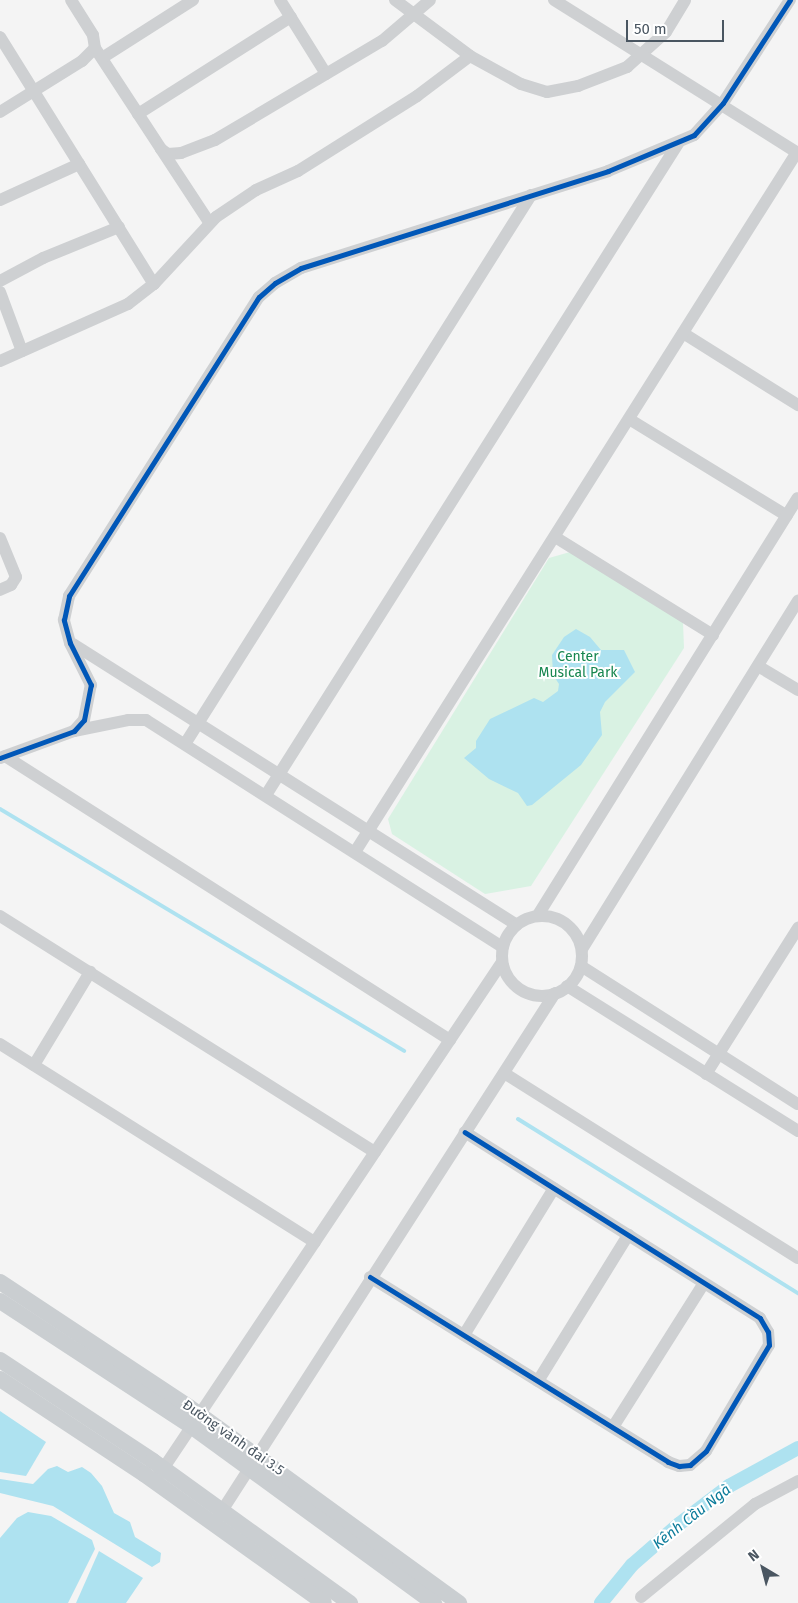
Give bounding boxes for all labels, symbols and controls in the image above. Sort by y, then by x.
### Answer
scale bar [628,10,726,42]
text: 50 m [634,20,667,38]
park label: Center Musical Park [539,649,617,682]
street label: Đường vành đai 3.5 [179,1397,287,1479]
water label: Kênh Cầu Ngà [649,1481,735,1553]
north arrow [738,1543,788,1593]
text: N [745,1546,762,1565]

